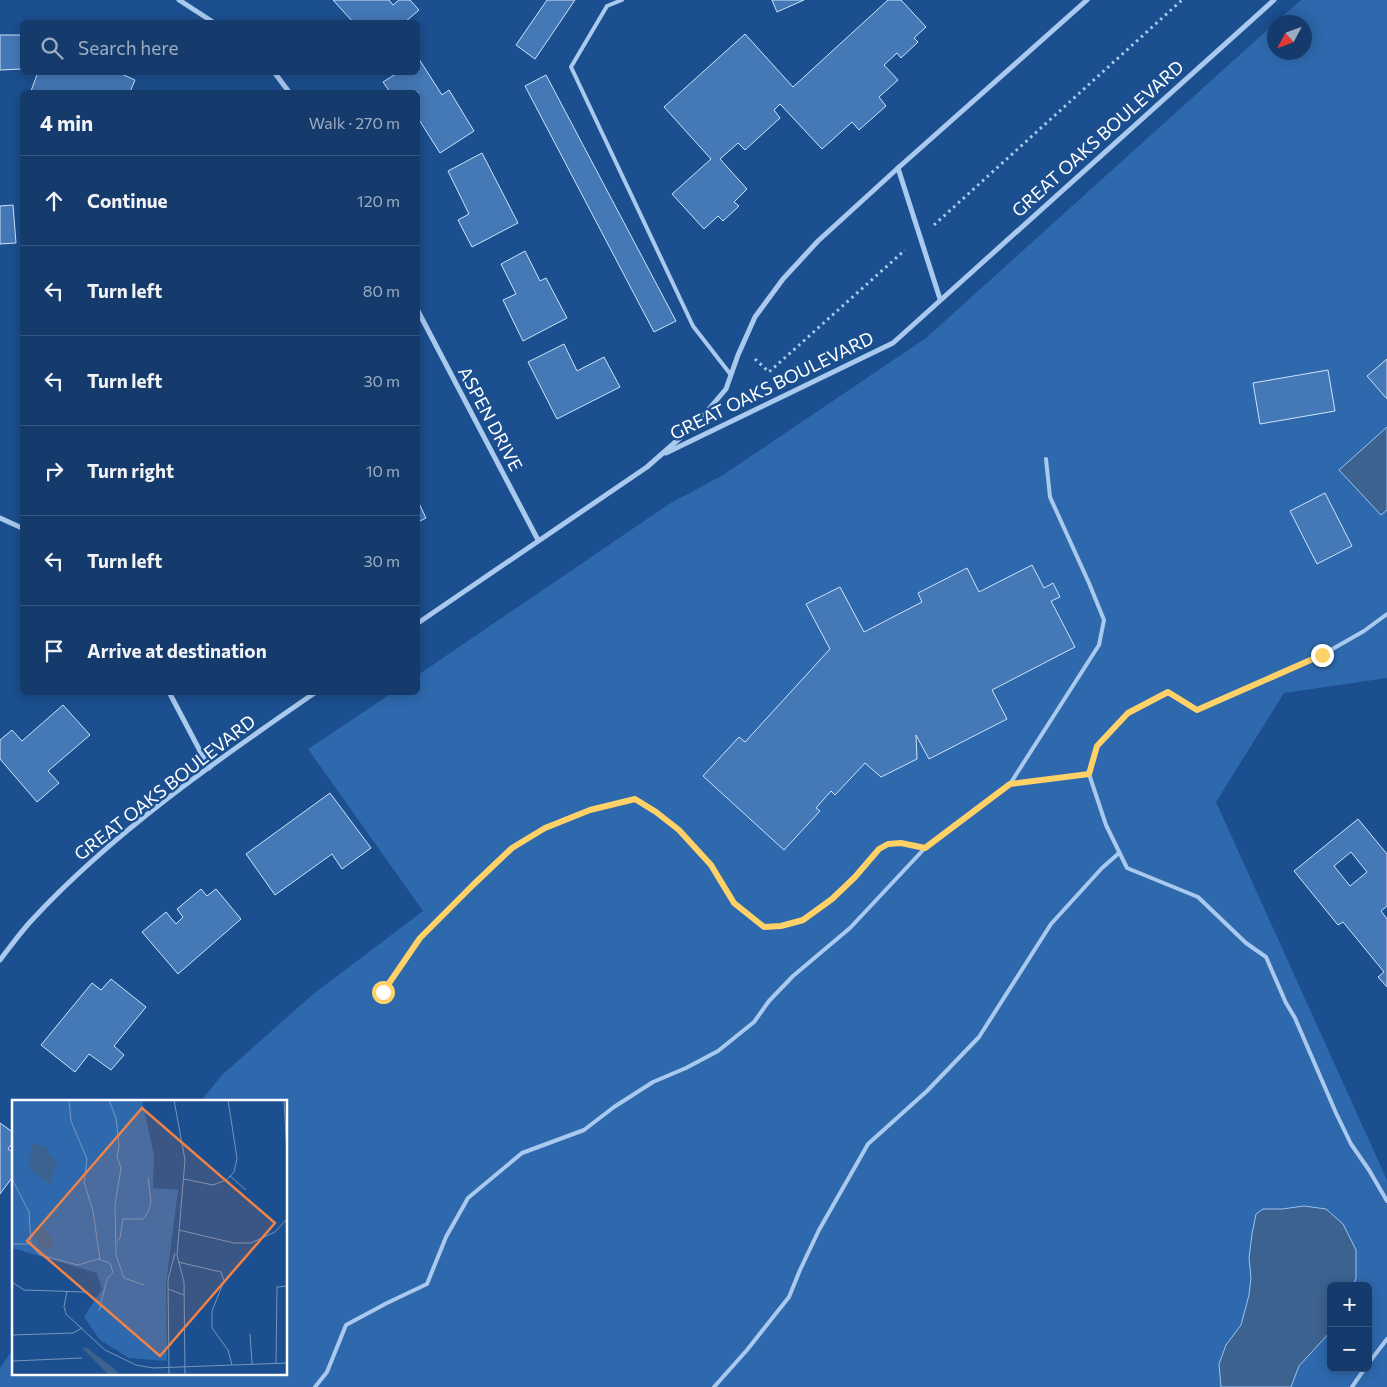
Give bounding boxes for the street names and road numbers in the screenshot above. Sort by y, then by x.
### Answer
street label: GREAT OAKS BOULEVARD [1007,55,1188,221]
street label: GREAT OAKS BOULEVARD [666,326,877,444]
street label: ASPEN DRIVE [454,362,528,475]
street label: GREAT OAKS BOULEVARD [69,710,259,865]

